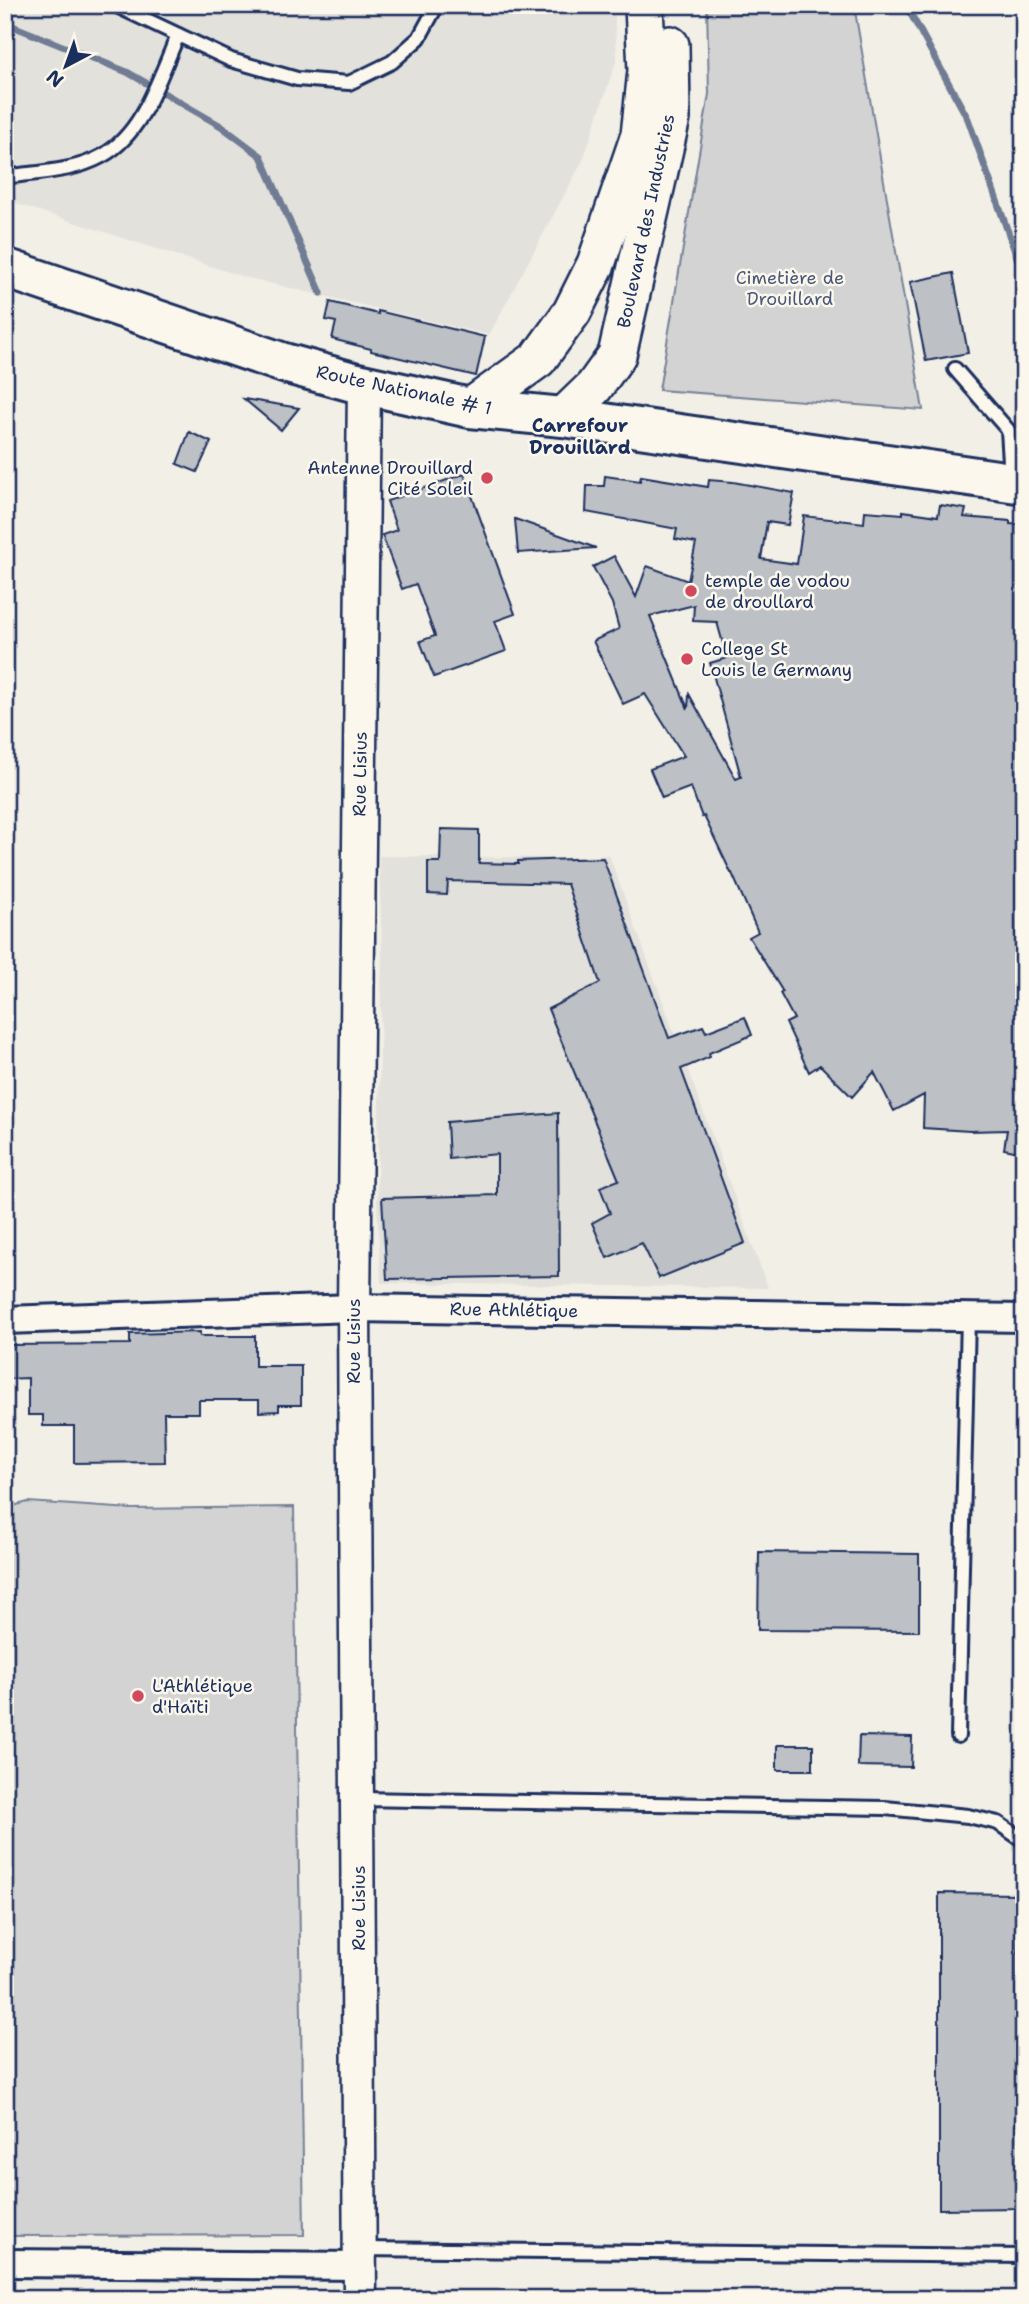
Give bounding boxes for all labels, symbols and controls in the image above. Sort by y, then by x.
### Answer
north arrow [32,32,102,102]
text: N [41,64,69,93]
street label: Boulevard des Industries [612,112,680,330]
park label: Cimetière de Drouillard [736,266,844,311]
street label: Route Nationale # 1 [314,360,494,420]
district label: Carrefour Drouillard [529,413,631,460]
place label: Antenne Drouillard Cité Soleil [307,456,474,501]
marker: Antenne Drouillard Cité Soleil [479,470,495,486]
place label: temple de vodou de droullard [705,569,850,614]
marker: temple de vodou de droullard [683,583,699,599]
place label: College St Louis le Germany [701,637,852,682]
marker: College St Louis le Germany [679,651,695,667]
street label: Rue Lisius [347,731,373,817]
street label: Rue Athlétique [449,1297,579,1323]
street label: Rue Lisius [342,1298,366,1384]
place label: L'Athlétique d'Haïti [152,1674,253,1719]
marker: L'Athlétique d'Haïti [130,1688,146,1704]
street label: Rue Lisius [347,1865,371,1951]

